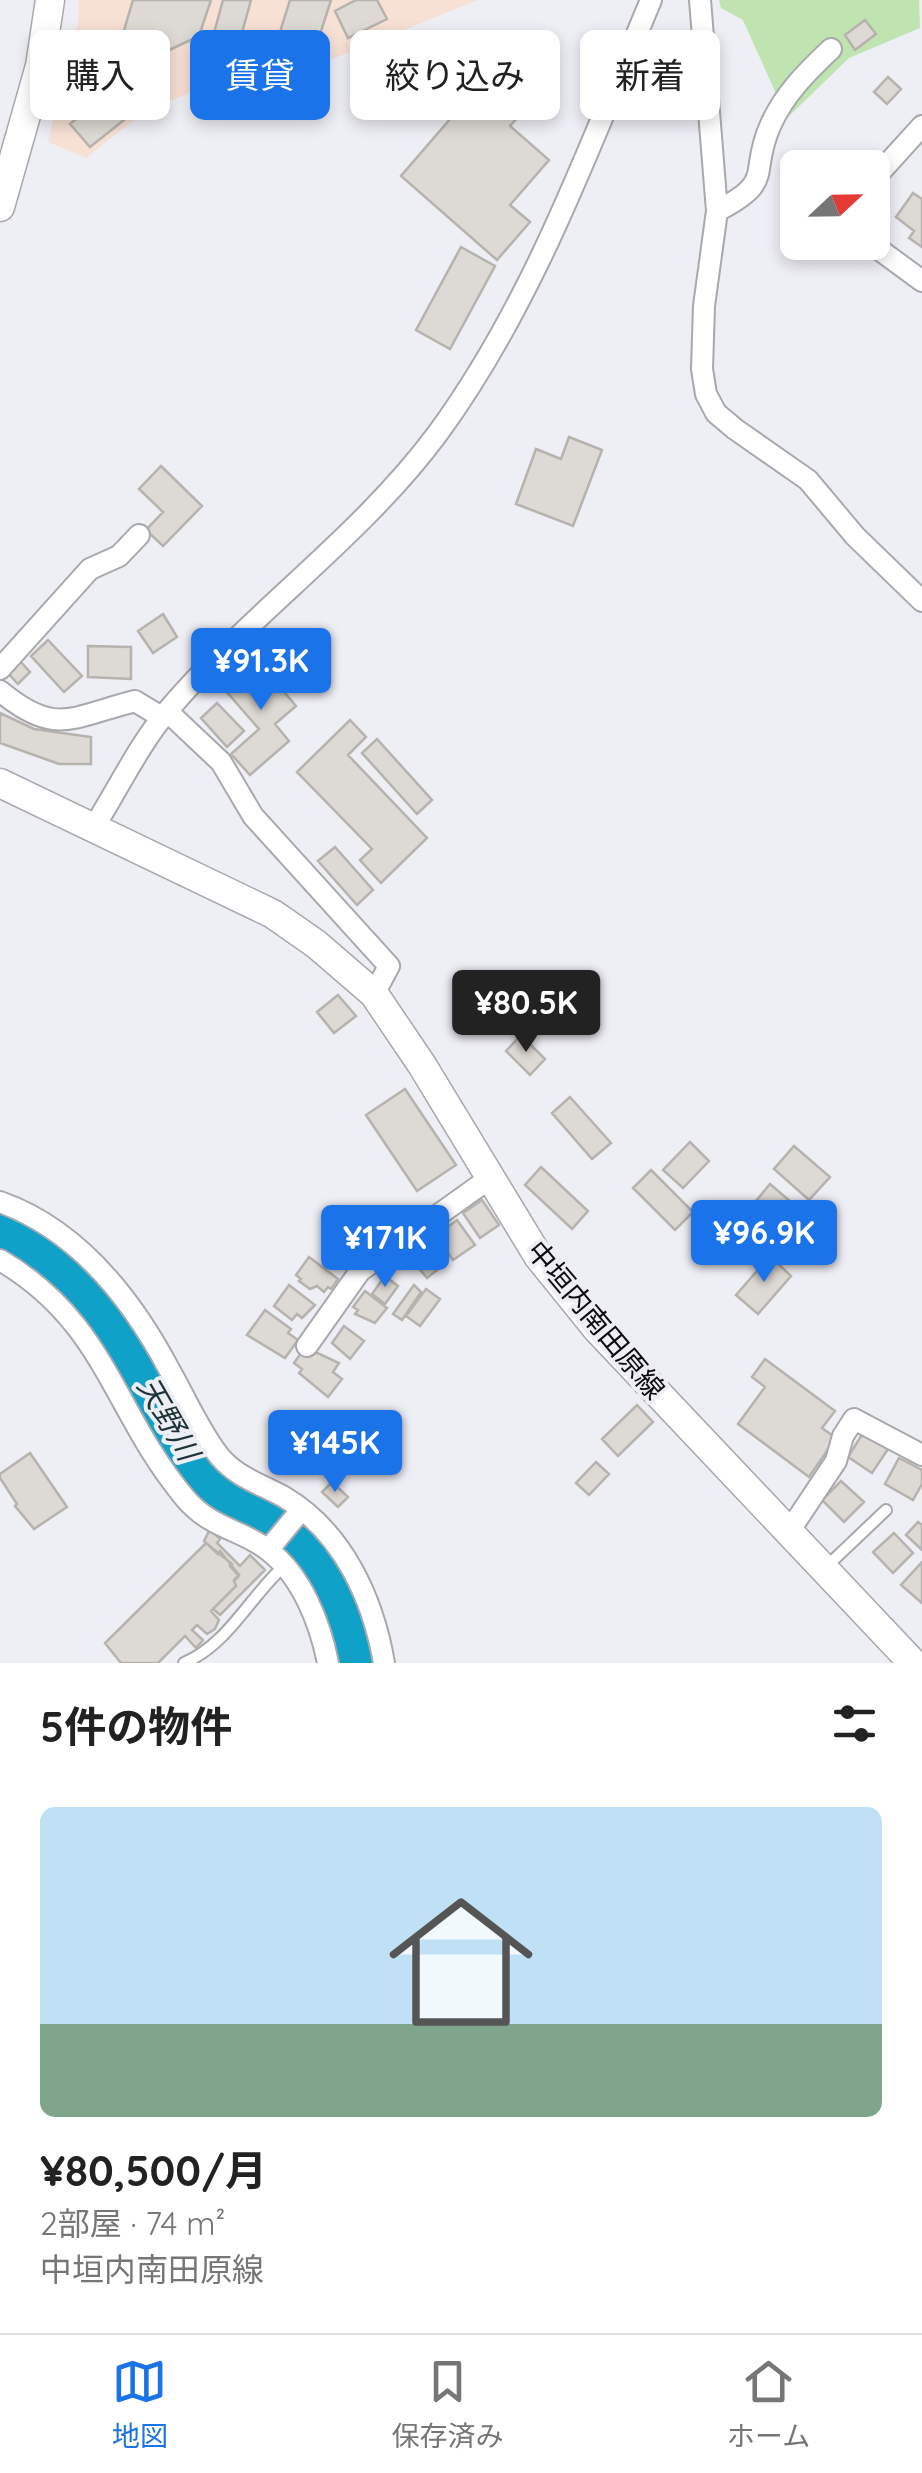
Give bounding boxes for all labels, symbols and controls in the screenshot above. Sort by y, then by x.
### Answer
chip: 購入 [30,30,170,120]
chip: 賃貸 [190,30,330,120]
chip: 絞り込み [350,30,560,120]
chip: 新着 [580,30,720,120]
north arrow [780,150,890,260]
map controls [780,150,890,260]
pin: ¥91.3K [180,628,342,713]
text: ¥91.3K [213,640,309,680]
pin: ¥80.5K [445,970,607,1055]
text: ¥80.5K [474,982,578,1022]
pin: ¥96.9K [683,1200,845,1285]
pin: ¥171K [315,1205,455,1290]
text: ¥96.9K [713,1212,815,1252]
text: ¥171K [343,1217,427,1257]
street label: 中垣内南田原線 [520,1233,673,1406]
water label: 天野川 [130,1370,209,1470]
pin: ¥145K [265,1410,405,1495]
text: ¥145K [290,1422,380,1462]
icon: filters [827,1696,882,1751]
text: 5件の物件 [40,1700,232,1753]
icon: home [371,1872,551,2052]
text: ¥80,500/月 [40,2144,267,2197]
text: 2部屋 · 74 m² [40,2203,226,2243]
text: 中垣内南田原線 [40,2249,264,2289]
tab: 地図 [112,2354,168,2454]
tab: 保存済み [391,2354,503,2454]
tab: ホーム [727,2354,810,2454]

